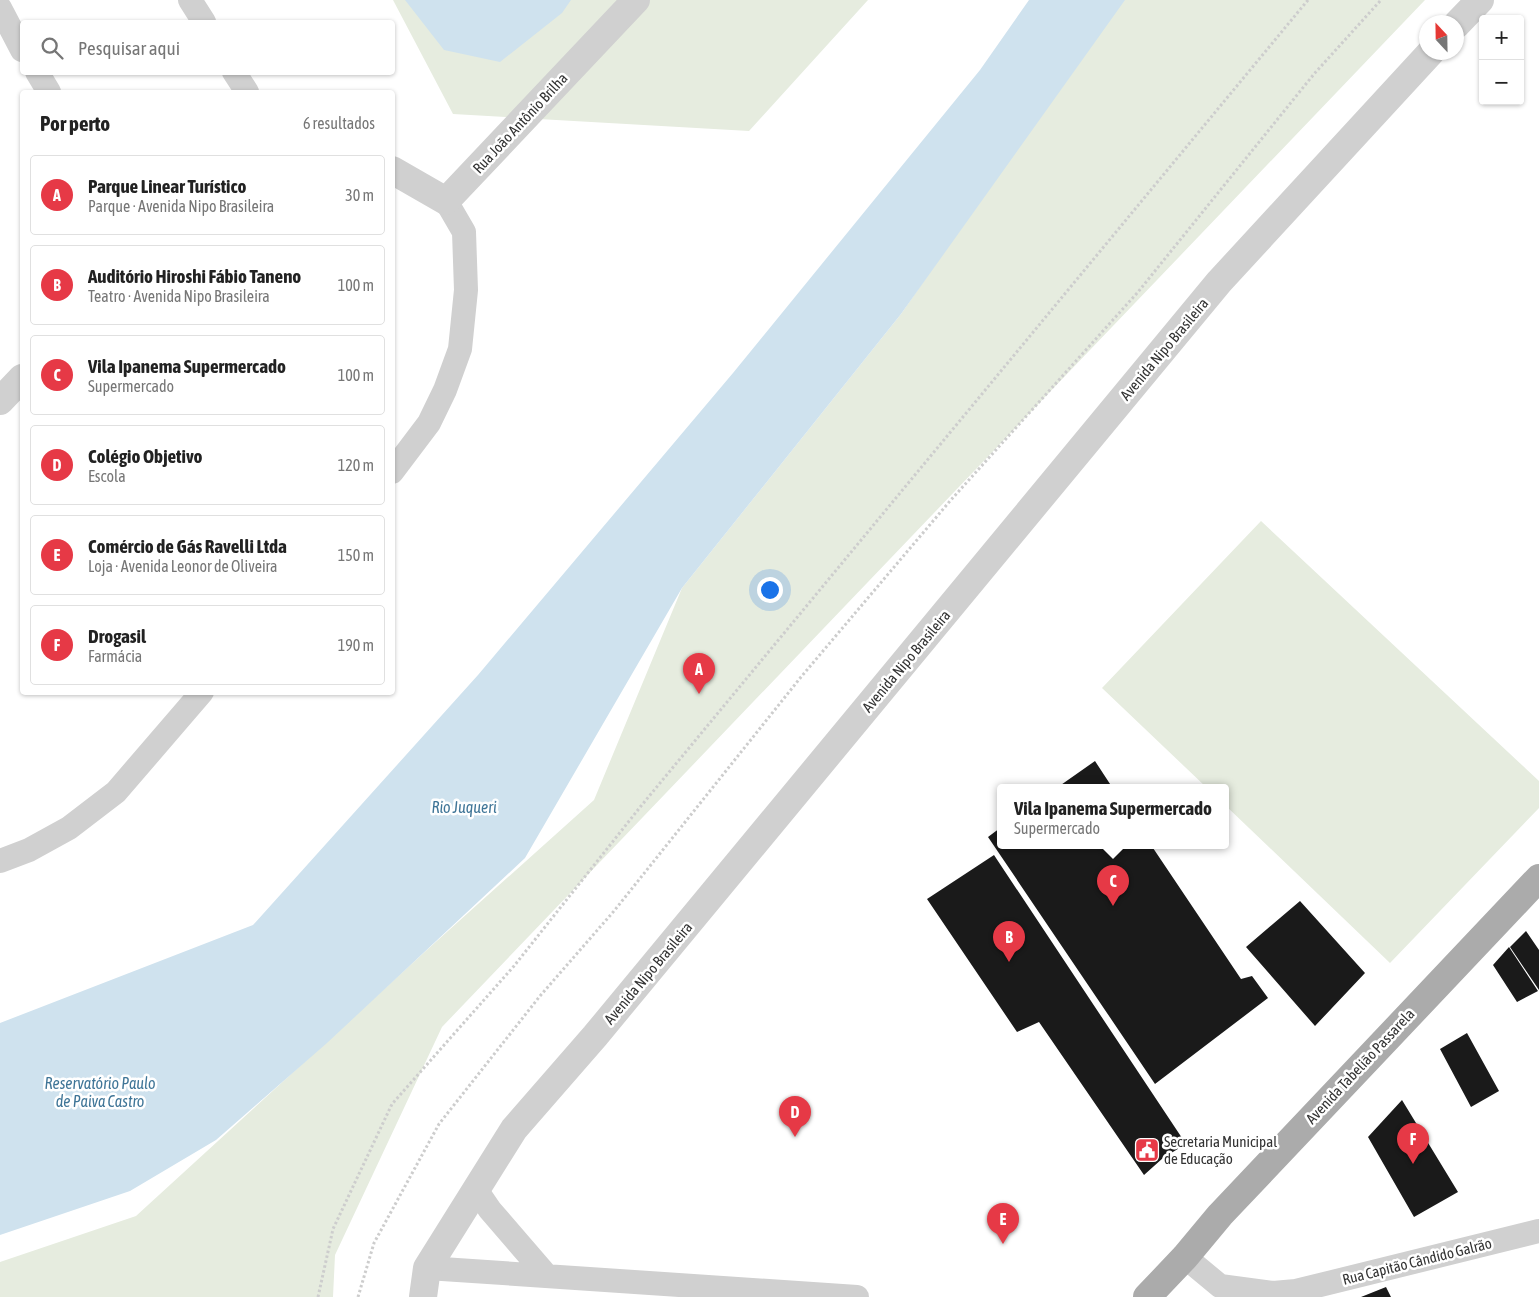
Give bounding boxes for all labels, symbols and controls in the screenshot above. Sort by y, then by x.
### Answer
north arrow [1419,15,1464,60]
map controls [1479,15,1524,105]
button: + [1479,15,1524,60]
search box [20,20,395,75]
icon: search [38,34,66,62]
text: Pesquisar aqui [78,37,180,59]
button: − [1479,60,1524,105]
street label: Rua João Antônio Brilha [469,69,571,177]
text: Por perto [40,111,110,135]
text: 6 resultados [303,114,375,132]
text: Parque Linear Turístico [88,175,246,197]
text: A [53,186,61,204]
text: 30 m [345,186,374,204]
text: Parque · Avenida Nipo Brasileira [88,197,274,215]
text: Auditório Hiroshi Fábio Taneno [88,265,301,287]
text: B [53,276,61,294]
text: 100 m [338,276,374,294]
text: Teatro · Avenida Nipo Brasileira [88,287,270,305]
street label: Avenida Nipo Brasileira [1116,295,1212,403]
text: Vila Ipanema Supermercado [88,355,286,377]
text: C [53,366,61,384]
text: 100 m [338,366,374,384]
text: Supermercado [88,377,174,395]
text: Colégio Objetivo [88,445,203,467]
text: D [53,456,61,474]
text: 120 m [338,456,374,474]
text: Escola [88,467,126,485]
text: Comércio de Gás Ravelli Ltda [88,535,287,557]
text: E [54,546,60,564]
text: 150 m [338,546,374,564]
text: Loja · Avenida Leonor de Oliveira [88,557,277,575]
your location [757,577,783,603]
street label: Avenida Nipo Brasileira [858,607,954,715]
text: Drogasil [88,625,146,647]
text: F [54,636,60,654]
text: 190 m [338,636,374,654]
text: Farmácia [88,647,142,665]
pin: A [683,653,715,694]
popup [997,784,1229,849]
text: Vila Ipanema Supermercado [1014,797,1212,819]
water label: Rio Juqueri [431,798,497,817]
text: Supermercado [1014,819,1100,837]
pin: C [1097,865,1129,906]
street label: Avenida Nipo Brasileira [600,919,696,1027]
pin: B [993,921,1025,962]
street label: Avenida Tabelião Passarela [1302,1005,1418,1127]
water label: Reservatório Paulo de Paiva Castro [44,1074,156,1110]
pin: D [779,1096,811,1137]
pin: F [1397,1123,1429,1164]
place label: Secretaria Municipal de Educação [1164,1133,1277,1167]
public building icon: Secretaria Municipal de Educação [1134,1137,1160,1163]
pin: E [987,1203,1019,1244]
street label: Rua Capitão Cândido Galrão [1341,1234,1493,1288]

